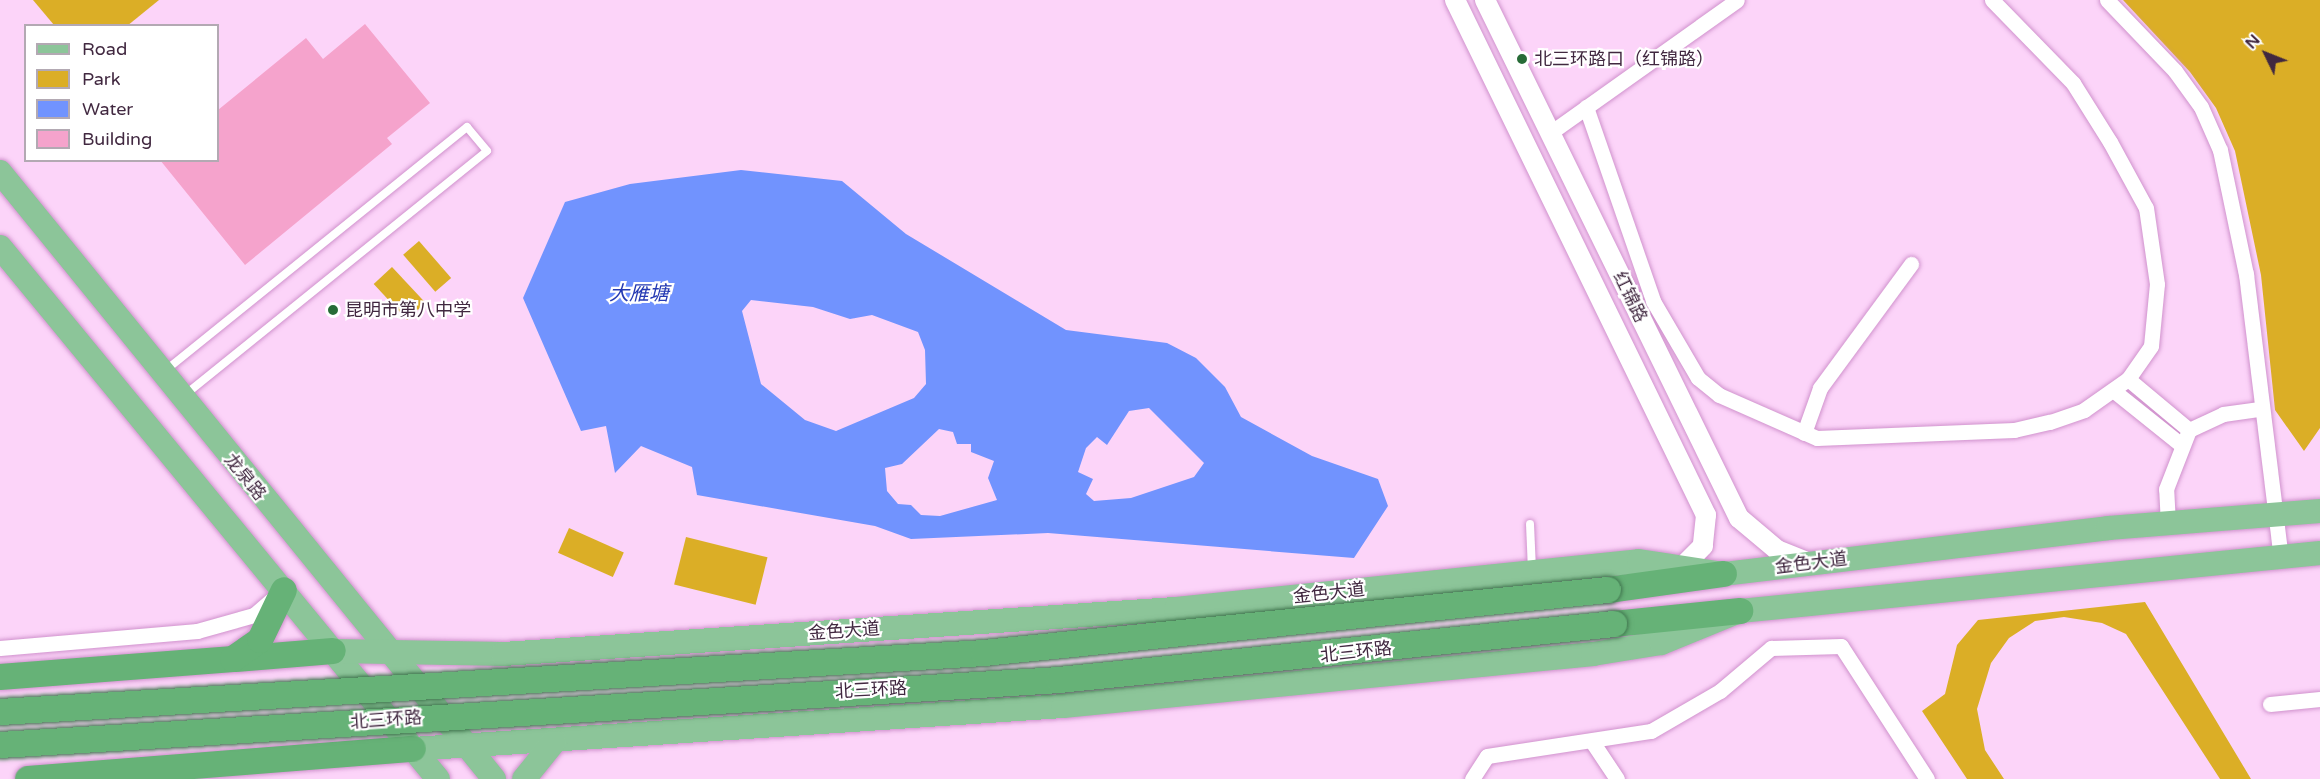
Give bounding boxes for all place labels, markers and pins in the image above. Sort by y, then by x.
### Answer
place label: 北三环路口（红锦路） [1534,48,1714,70]
marker: 北三环路口（红锦路） [1515,52,1529,66]
place label: 昆明市第八中学 [345,299,471,321]
marker: 昆明市第八中学 [326,303,340,317]

